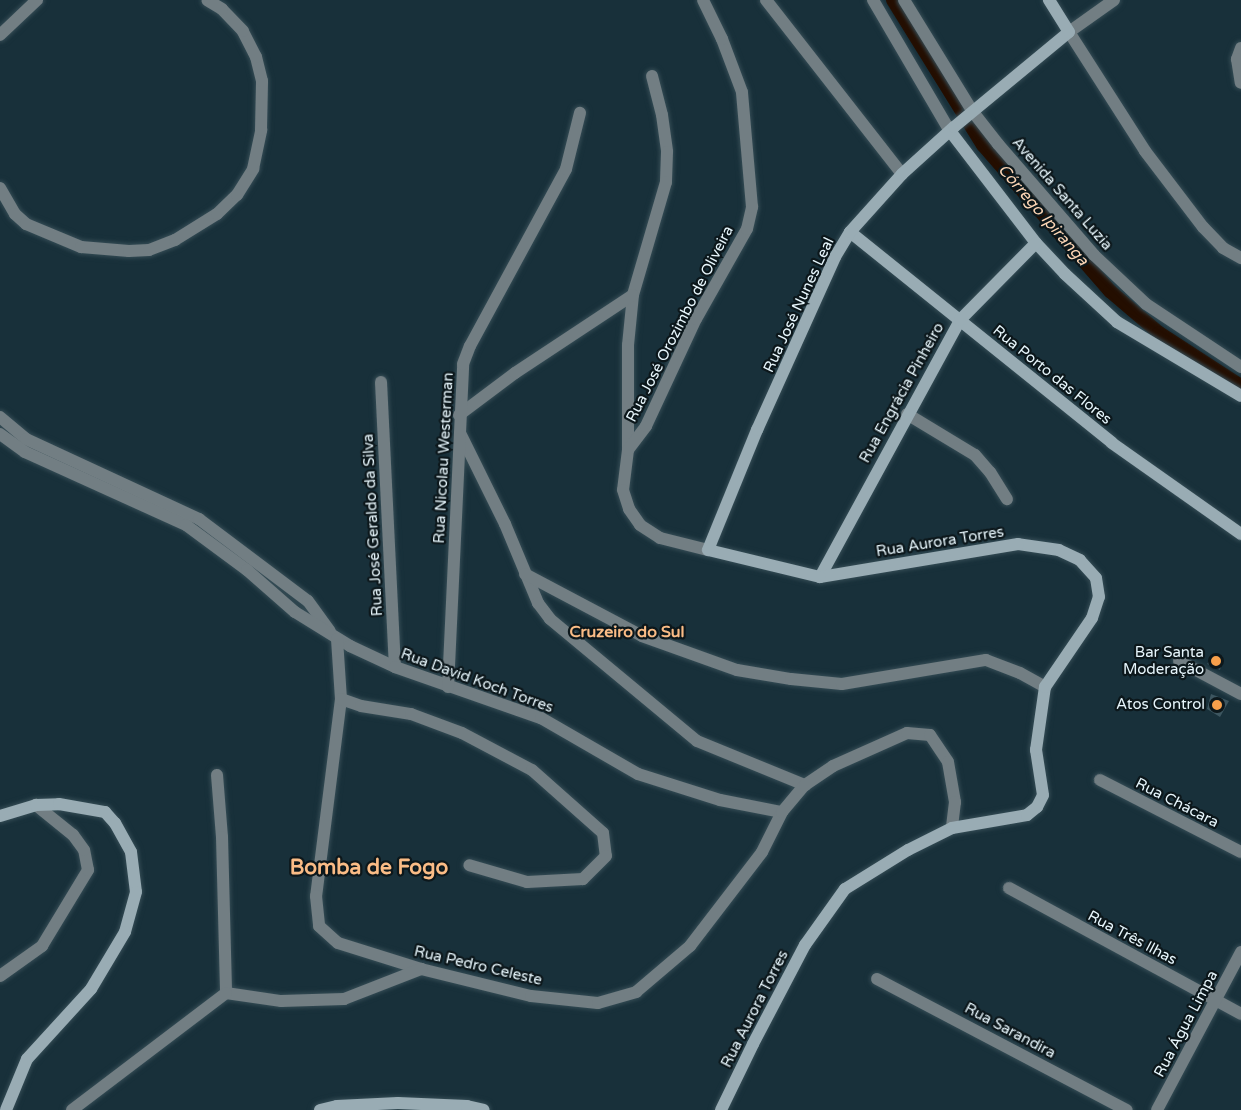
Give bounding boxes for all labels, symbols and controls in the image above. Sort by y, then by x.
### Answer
street label: Avenida Santa Luzia [1008,134,1116,254]
water label: Córrego Ipiranga [994,160,1092,270]
street label: Rua José Orozimbo de Oliveira [623,223,737,425]
street label: Rua José Nunes Leal [760,235,838,375]
street label: Rua Engrácia Pinheiro [856,320,948,466]
street label: Rua Porto das Flores [989,322,1115,428]
street label: Rua Nicolau Westerman [431,372,457,544]
street label: Rua José Geraldo da Silva [359,433,387,617]
street label: Rua Aurora Torres [875,523,1005,561]
district label: Cruzeiro do Sul [569,622,685,642]
place label: Bar Santa Moderação [1123,643,1204,678]
street label: Rua David Koch Torres [398,645,556,717]
marker: Bar Santa Moderação [1209,654,1223,668]
place label: Atos Control [1116,696,1205,714]
marker: Atos Control [1210,698,1224,712]
street label: Rua Chácara [1132,774,1222,832]
district label: Bomba de Fogo [290,855,448,881]
street label: Rua Três Ilhas [1084,907,1180,969]
street label: Rua Pedro Celeste [412,943,544,989]
street label: Rua Aurora Torres [718,947,792,1071]
street label: Rua Água Limpa [1150,968,1222,1080]
street label: Rua Sarandira [961,999,1059,1063]

